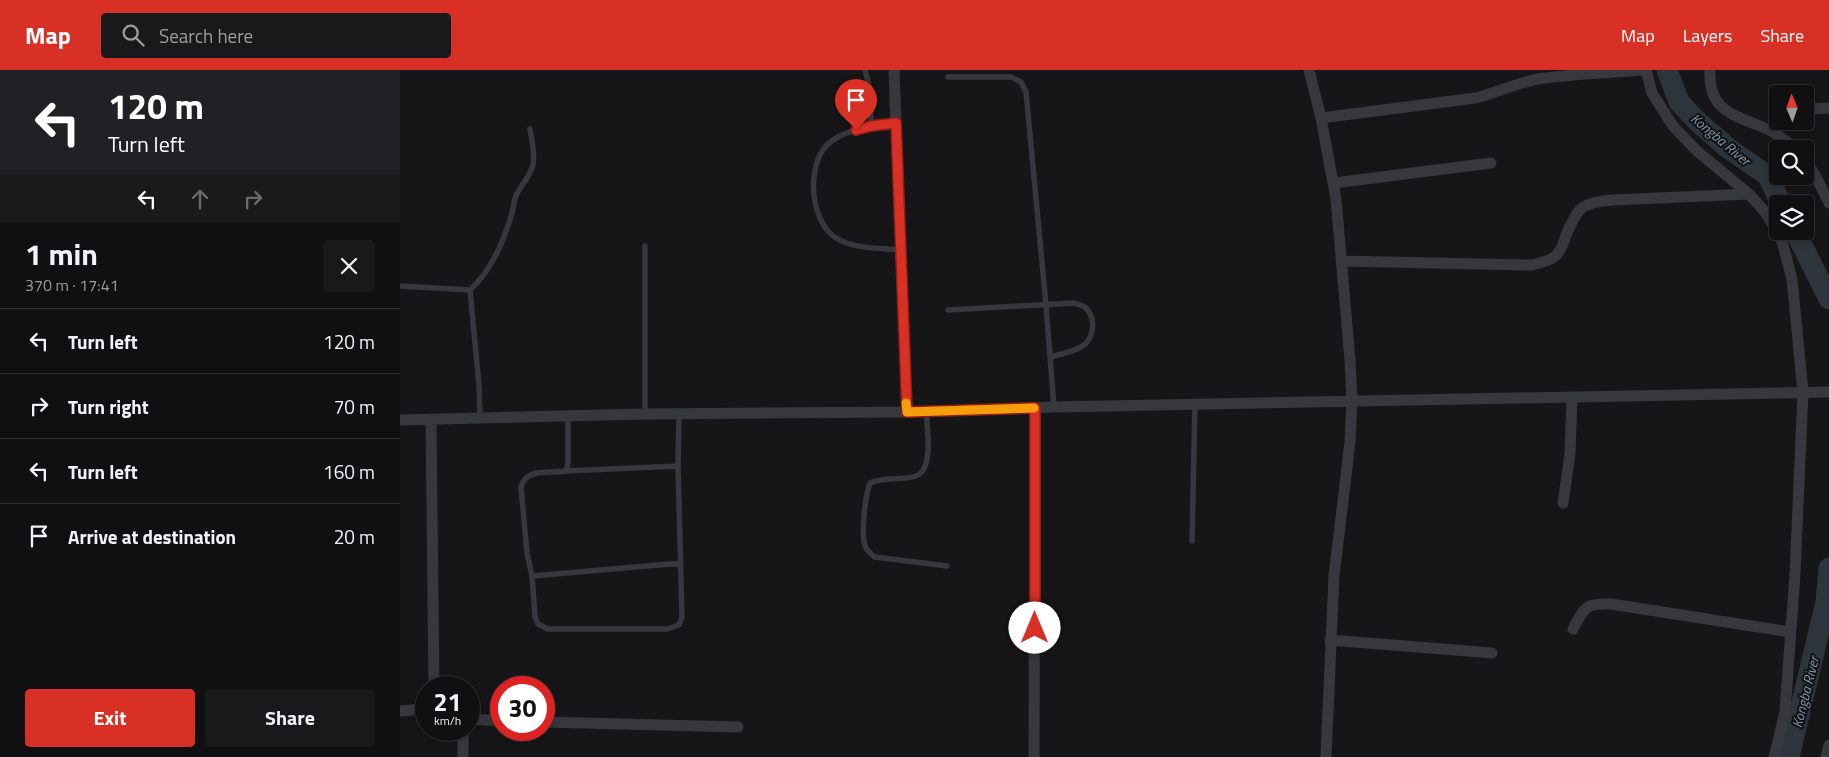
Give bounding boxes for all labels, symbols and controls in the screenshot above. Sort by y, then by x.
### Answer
search box [101,13,451,58]
text: Map [25,17,71,53]
icon: search [119,21,147,49]
text: Search here [159,21,253,50]
text: Map [1621,22,1655,49]
text: Layers [1683,22,1732,49]
text: Share [1760,22,1804,49]
text: 120 m [108,79,204,133]
pin [835,79,877,130]
north arrow [1769,85,1814,130]
map controls [1769,85,1814,240]
icon: arrive [842,86,870,114]
icon: left [25,90,90,155]
water label: Kongba River [1687,108,1757,171]
text: Turn left [108,127,185,161]
button: search [1769,140,1814,185]
icon: left [133,185,161,213]
icon: ahead [186,185,214,213]
icon: right [239,185,267,213]
button: layers [1769,195,1814,240]
text: 1 min [25,231,98,277]
button: close [323,240,375,292]
text: 370 m · 17:41 [25,273,119,297]
icon: left [25,327,53,355]
text: Turn left [68,327,138,356]
text: 120 m [323,327,375,356]
icon: right [25,392,53,420]
text: Turn right [68,392,149,421]
text: 70 m [334,392,375,421]
icon: left [25,457,53,485]
text: Turn left [68,457,138,486]
text: 160 m [323,457,375,486]
icon: arrive [25,522,53,550]
text: Arrive at destination [68,522,236,551]
text: 20 m [334,522,375,551]
position arrow [1008,601,1060,653]
water label: Kongba River [1786,653,1824,730]
speed limit sign: 30 [490,676,555,741]
text: 21 [433,683,462,721]
button: Exit [25,689,195,747]
button: Share [205,689,375,747]
text: km/h [434,711,461,730]

